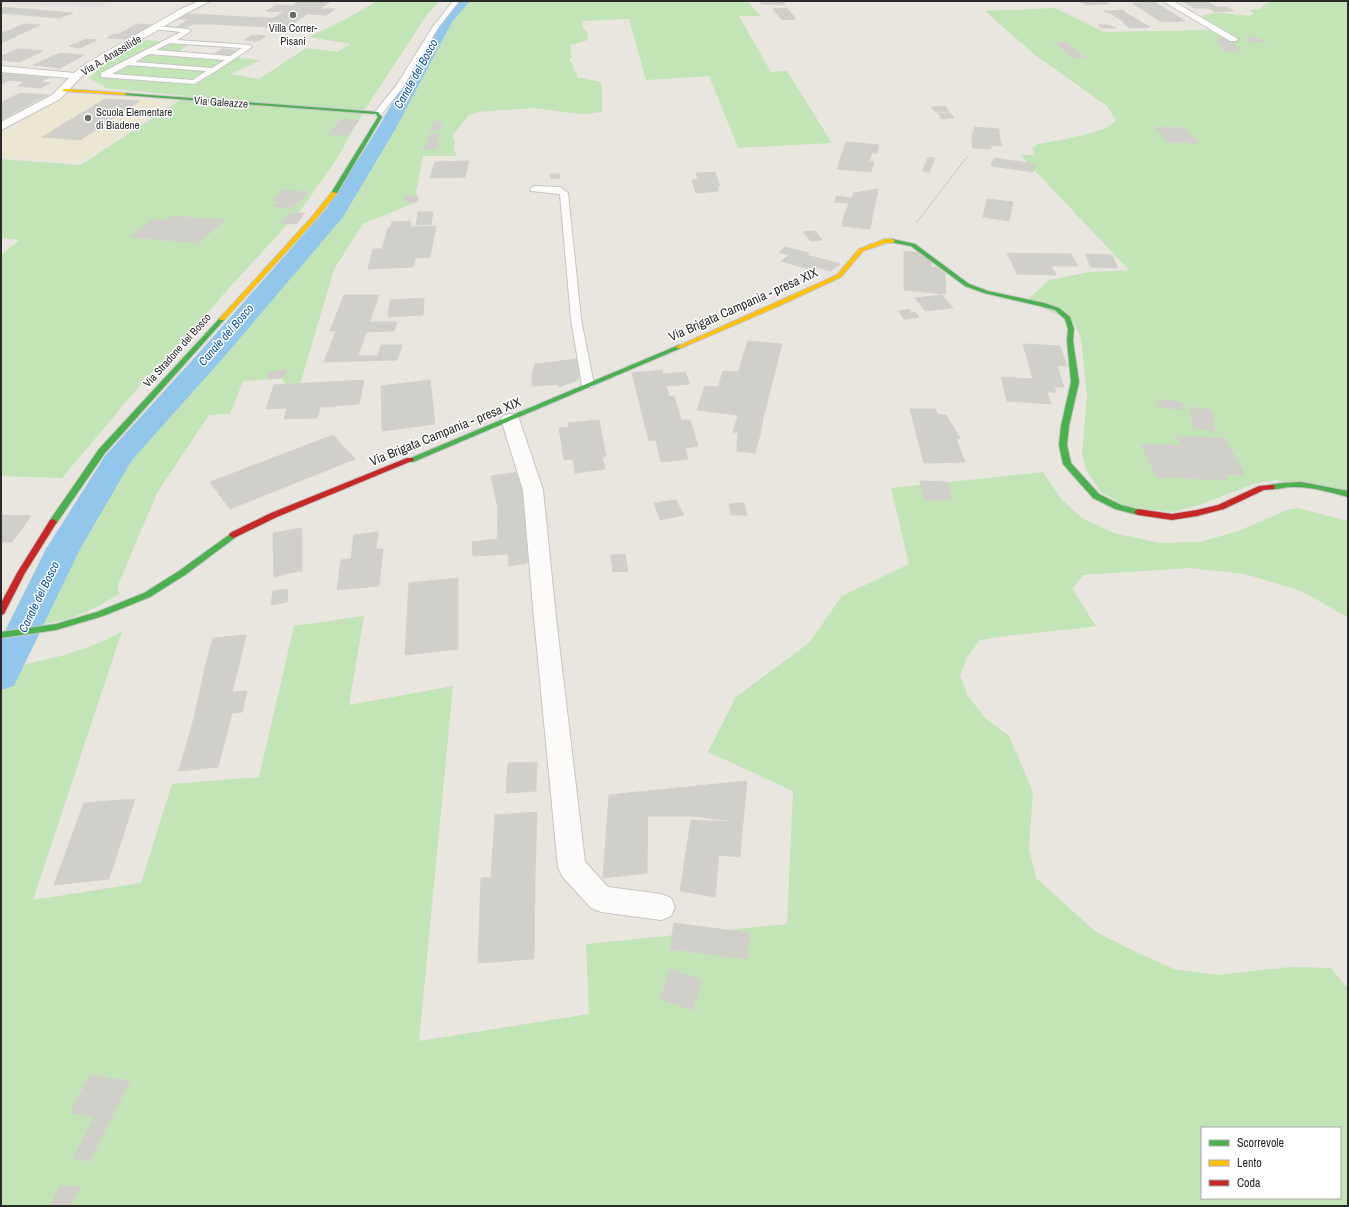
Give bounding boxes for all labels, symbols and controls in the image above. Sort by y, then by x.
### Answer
marker: Villa Correr- Pisani [288,10,298,20]
place label: Villa Correr- Pisani [269,21,317,48]
street label: Via A. Anassilide [78,31,144,79]
water label: Canale del Bosco [390,36,442,112]
street label: Via Galeazze [194,93,248,111]
place label: Scuola Elementare di Biadene [96,105,172,132]
marker: Scuola Elementare di Biadene [83,113,93,123]
street label: Via Brigata Campania - presa XIX [666,263,821,345]
water label: Canale del Bosco [195,300,258,369]
street label: Via Stradone del Bosco [140,310,214,390]
street label: Via Brigata Campania - presa XIX [367,393,524,470]
water label: Canale del Bosco [15,558,63,635]
legend [1201,1127,1341,1199]
text: Scorrevole [1237,1135,1284,1151]
text: Lento [1237,1155,1262,1171]
text: Coda [1237,1175,1261,1191]

